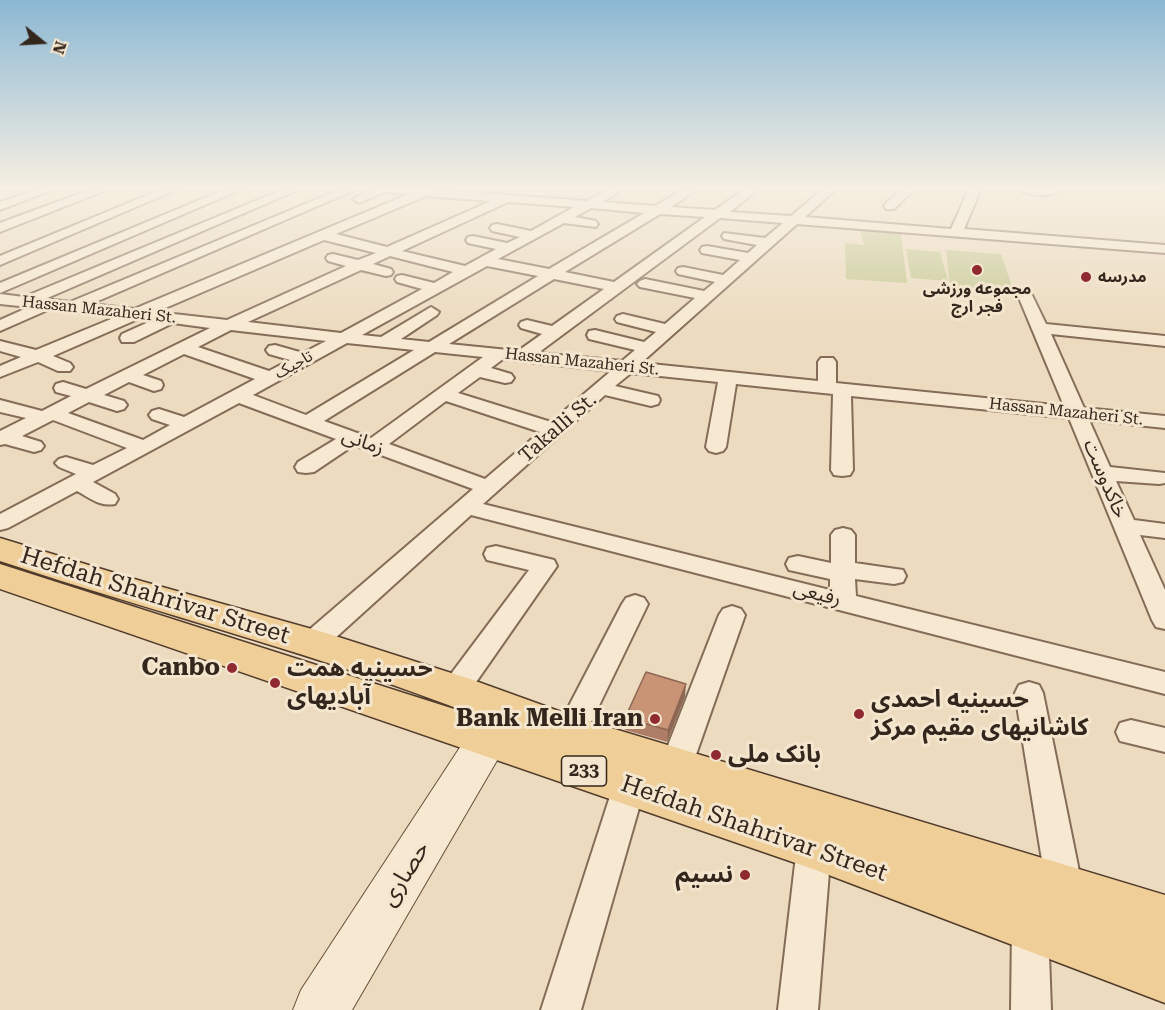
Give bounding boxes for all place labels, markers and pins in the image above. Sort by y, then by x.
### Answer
marker: مجموعه ورزشی فجر ارج [970,263,984,277]
place label: مدرسه [1098,267,1147,287]
marker: مدرسه [1079,270,1093,284]
place label: مجموعه ورزشی فجر ارج [923,279,1031,317]
place label: Canbo [141,654,220,682]
place label: حسینیه همت آبادیهای [287,655,433,711]
marker: Canbo [225,661,239,675]
marker: حسینیه همت آبادیهای [268,676,282,690]
place label: حسینیه احمدی کاشانیهای مقیم مرکز [871,686,1088,742]
place label: Bank Melli Iran [456,705,643,733]
marker: حسینیه احمدی کاشانیهای مقیم مرکز [852,707,866,721]
marker: Bank Melli Iran [648,712,662,726]
place label: بانک ملی [728,741,821,769]
marker: بانک ملی [709,748,723,762]
place label: نسیم [675,861,733,889]
marker: نسیم [738,868,752,882]

